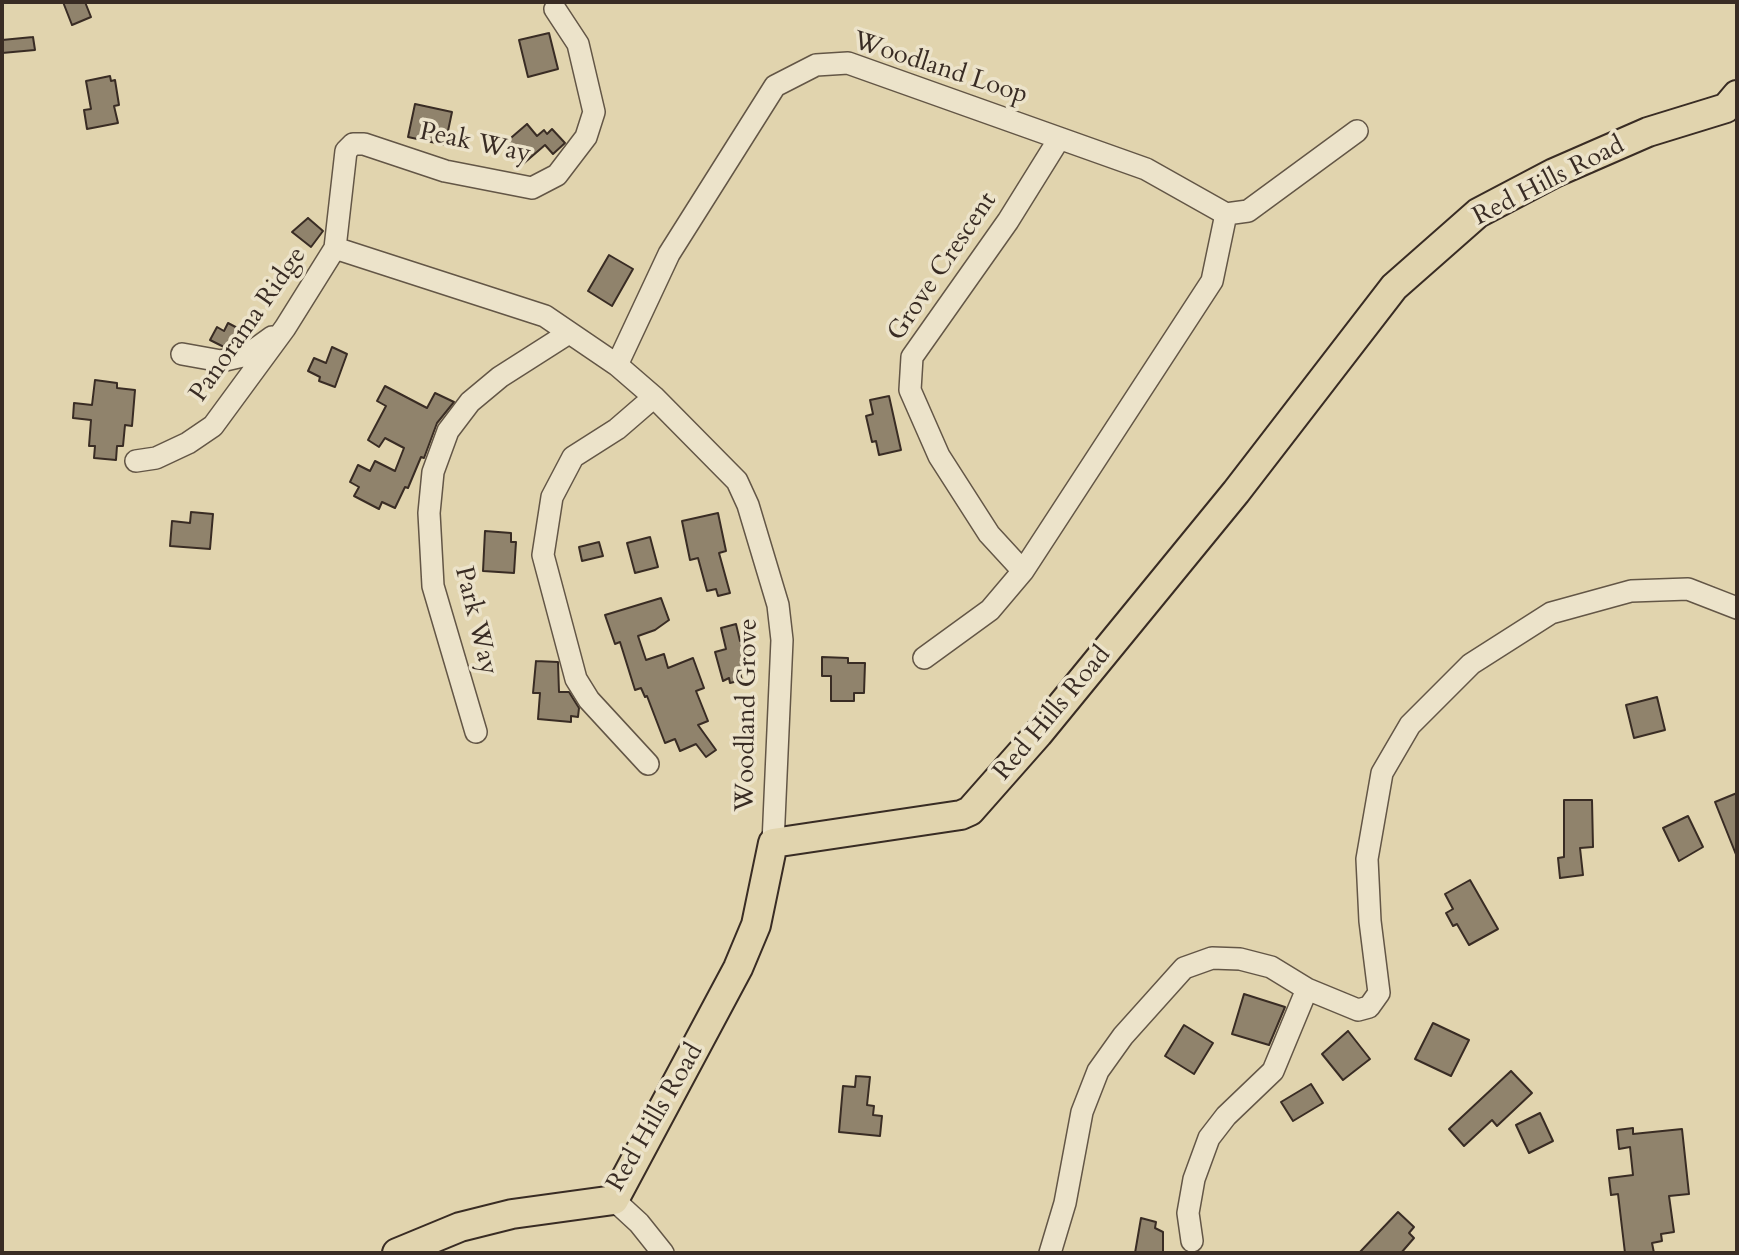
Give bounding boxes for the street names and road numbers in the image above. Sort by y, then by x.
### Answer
street label: Woodland Loop [849,26,1031,112]
street label: Peak Way [416,117,534,171]
street label: Red Hills Road [1468,130,1630,234]
street label: Grove Crescent [882,187,1004,347]
street label: Panorama Ridge [184,242,314,408]
street label: Park Way [446,564,504,678]
street label: Woodland Grove [731,618,765,812]
street label: Red Hills Road [988,640,1118,788]
street label: Red Hills Road [601,1038,711,1198]

